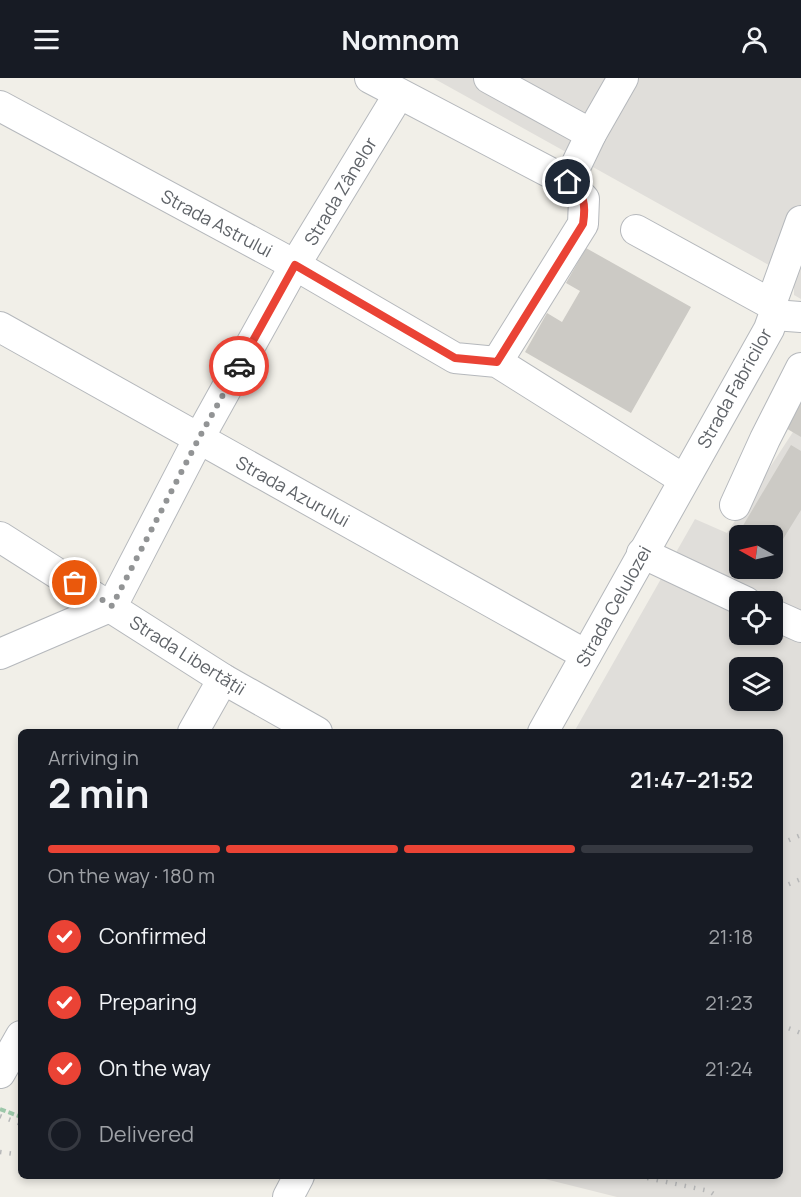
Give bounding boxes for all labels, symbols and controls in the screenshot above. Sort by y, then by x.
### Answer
text: Nomnom [342,21,459,58]
icon: menu [30,23,63,56]
icon: person [738,23,771,56]
street label: Strada Zânelor [298,132,382,250]
pin [542,156,593,207]
icon: home [551,165,584,198]
street label: Strada Astrului [157,184,277,262]
street label: Strada Fabricilor [691,323,777,452]
courier [209,336,269,396]
icon: car [223,350,256,383]
street label: Strada Azurului [232,450,354,532]
north arrow [729,525,783,579]
map controls [729,525,783,711]
street label: Strada Celulozei [570,541,656,671]
pin [49,557,100,608]
icon: bag [58,566,91,599]
button: locate [729,591,783,645]
street label: Strada Libertății [125,610,251,700]
button: layers [729,657,783,711]
text: Arriving in [48,744,139,771]
text: 21:47–21:52 [630,765,753,795]
text: 2 min [48,766,149,820]
text: On the way · 180 m [48,862,215,889]
icon: check [48,920,81,953]
text: Confirmed [99,921,207,951]
text: 21:18 [708,923,753,950]
icon: check [48,986,81,1019]
text: Preparing [99,987,197,1017]
text: 21:23 [705,989,753,1016]
icon: check [48,1052,81,1085]
text: On the way [99,1053,211,1083]
text: 21:24 [705,1055,753,1082]
text: Delivered [99,1119,194,1149]

